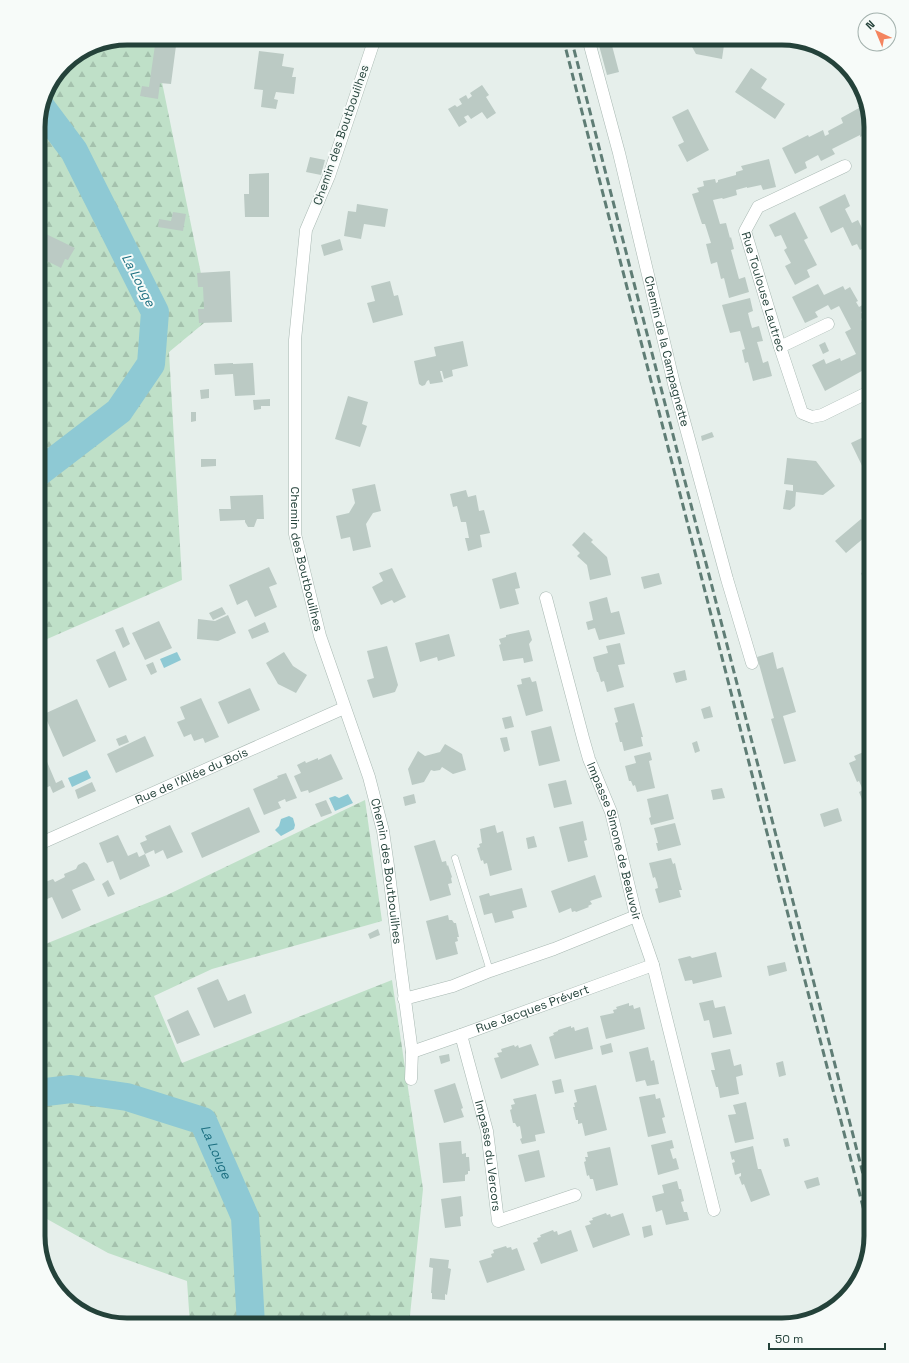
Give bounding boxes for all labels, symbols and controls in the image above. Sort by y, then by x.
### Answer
north arrow [857,12,897,52]
text: N [863,17,878,32]
street label: Chemin des Boutbouilhes [309,63,373,207]
street label: Rue Toulouse Lautrec [738,230,789,354]
water label: La Louge [118,251,160,311]
street label: Chemin de la Campagnette [641,274,693,428]
street label: Chemin des Boutbouilhes [287,486,327,633]
street label: Rue de l'Allée du Bois [133,744,250,808]
street label: Impasse Simone de Beauvoir [583,760,645,923]
street label: Chemin des Boutbouilhes [367,796,406,945]
street label: Rue Jacques Prévert [474,981,591,1037]
street label: Impasse du Vercors [471,1098,505,1212]
water label: La Louge [197,1122,236,1183]
scale bar [769,1325,885,1351]
text: 50 m [775,1331,803,1347]

